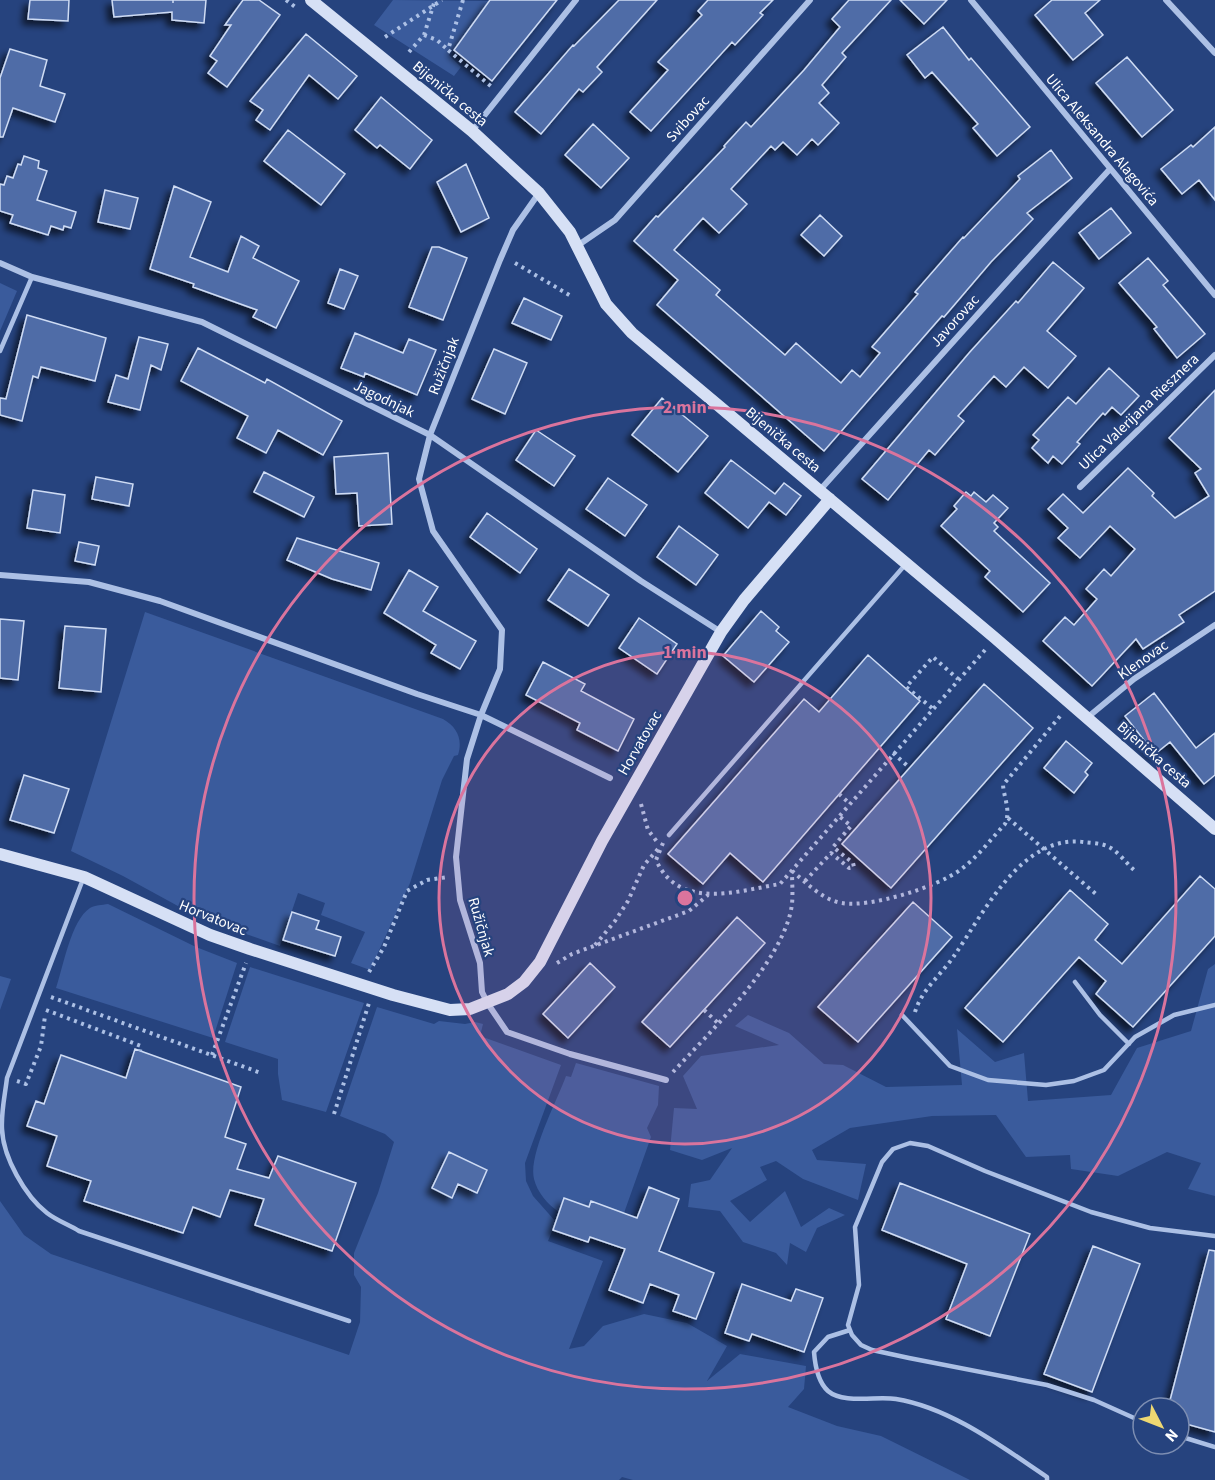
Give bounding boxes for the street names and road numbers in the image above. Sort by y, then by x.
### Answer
street label: Bijenička cesta [408,56,492,132]
street label: Ulica Aleksandra Alagovića [1040,69,1164,211]
street label: Svibovac [661,91,715,147]
street label: Javorovac [926,290,984,352]
street label: Ružičnjak [423,333,465,398]
street label: Ulica Valerijana Riesznera [1074,349,1204,475]
street label: Jagodnjak [350,375,419,423]
street label: Bijenička cesta [741,402,825,478]
street label: Klenovac [1113,635,1173,685]
street label: Horvatovac [613,707,667,779]
street label: Bijenička cesta [1112,717,1196,793]
street label: Horvatovac [176,895,250,941]
street label: Ružičnjak [463,895,500,960]

